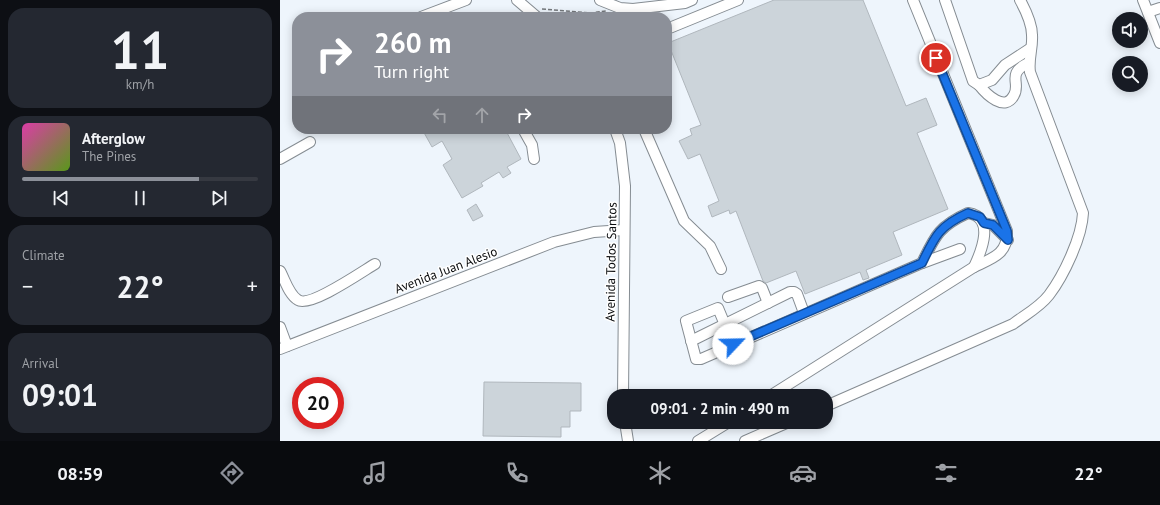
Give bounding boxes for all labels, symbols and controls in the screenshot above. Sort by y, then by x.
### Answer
map controls [1112,12,1148,92]
button: sound [1112,12,1148,48]
text: 11 [111,16,169,83]
text: 260 m [374,24,451,61]
icon: right [308,28,360,80]
pin [919,41,953,75]
icon: arrive [925,47,947,69]
button: search [1112,56,1148,92]
text: Turn right [374,60,449,83]
text: km/h [126,76,154,93]
icon: left [429,104,451,126]
icon: ahead [471,104,493,126]
icon: right [513,104,535,126]
text: Afterglow [82,129,145,148]
text: The Pines [82,148,136,165]
icon: previous [50,187,72,209]
icon: pause [129,187,151,209]
icon: next [208,187,230,209]
street label: Avenida Todos Santos [601,202,621,322]
street label: Avenida Juan Alesio [392,243,500,297]
text: Climate [22,247,65,264]
text: 22° [116,267,164,306]
text: − [22,272,33,300]
text: + [247,272,258,300]
position arrow [712,323,754,365]
text: Arrival [22,355,58,372]
text: 09:01 [22,375,98,414]
speed limit sign: 20 [292,377,344,429]
text: 09:01 · 2 min · 490 m [651,399,789,418]
icon: directions [218,459,246,487]
icon: music [361,459,389,487]
icon: phone [503,459,531,487]
icon: climate [646,459,674,487]
icon: car [789,459,817,487]
icon: filters [932,459,960,487]
text: 08:59 [57,462,103,485]
text: 22° [1074,462,1103,485]

